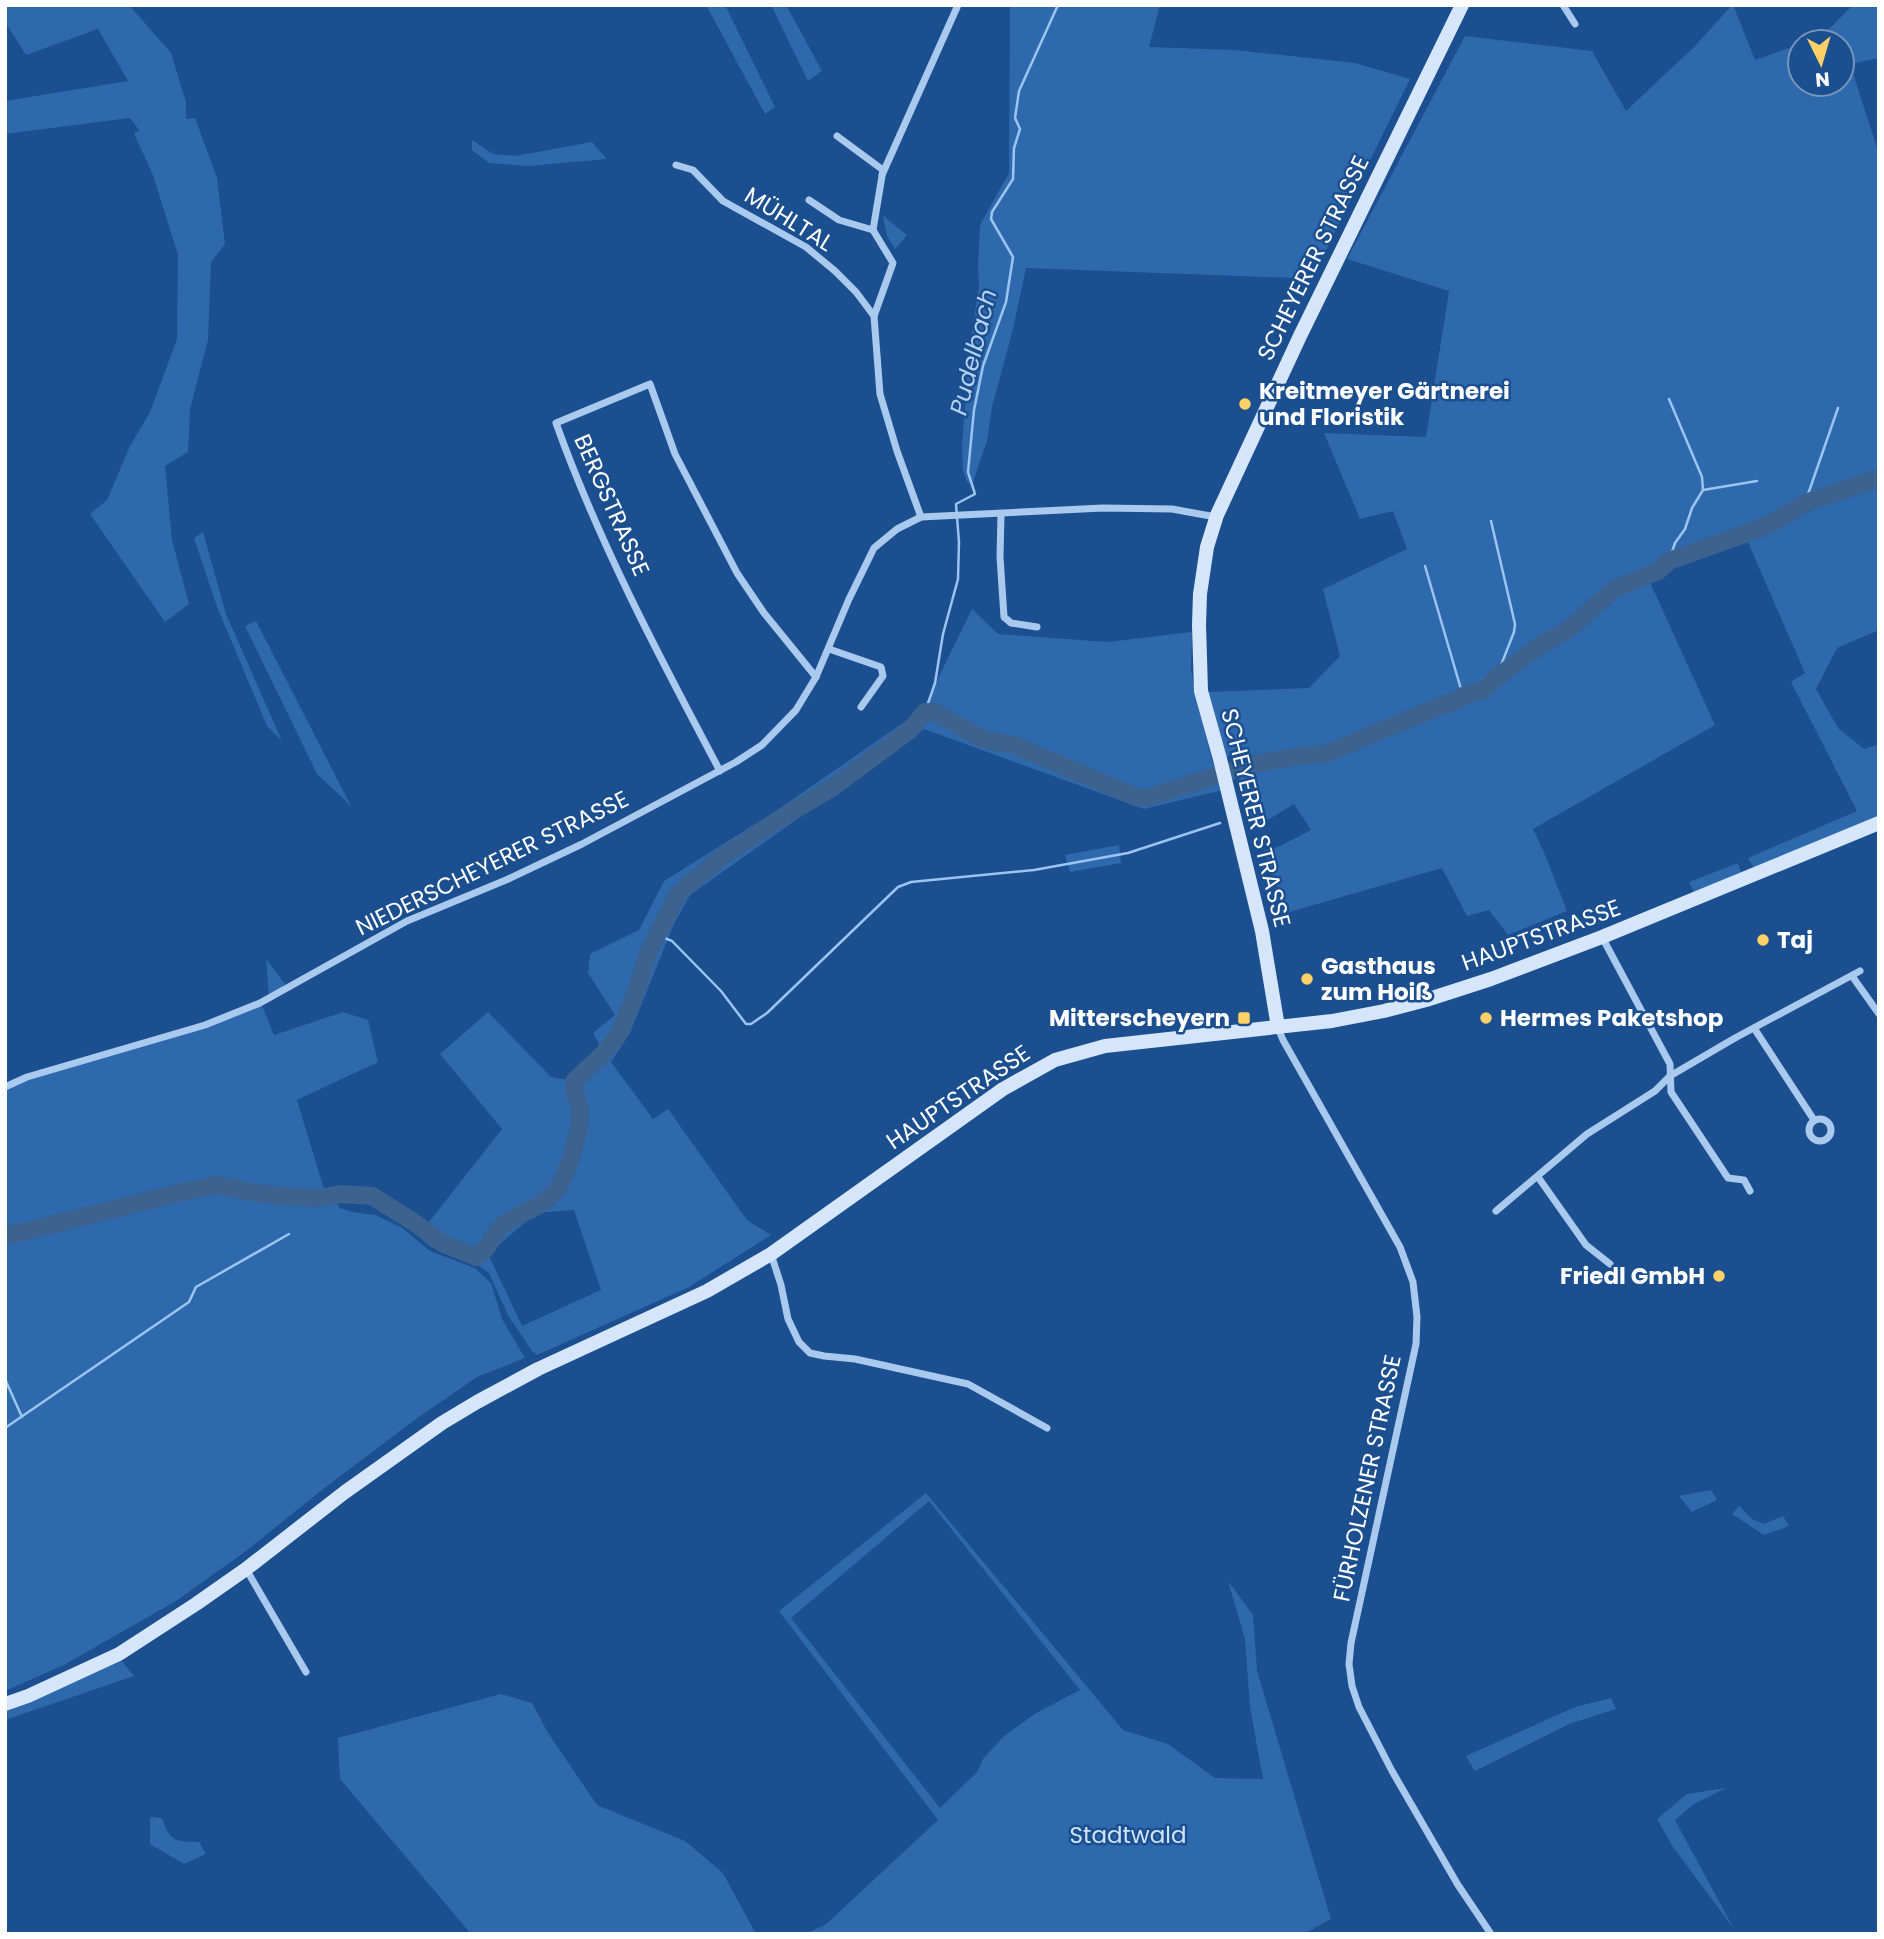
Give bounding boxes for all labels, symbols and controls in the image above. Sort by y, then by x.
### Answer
north arrow [1786,28,1856,98]
text: N [1814,65,1831,94]
street label: SCHEYERER STRASSE [1249,150,1377,366]
street label: MÜHLTAL [739,179,840,259]
water label: Pudelbach [941,286,1005,418]
place label: Kreitmeyer Gärtnerei und Floristik [1259,375,1510,433]
marker: Kreitmeyer Gärtnerei und Floristik [1237,396,1253,412]
street label: BERGSTRASSE [566,429,658,581]
street label: SCHEYERER STRASSE [1213,705,1299,931]
street label: NIEDERSCHEYERER STRASSE [350,783,634,943]
street label: HAUPTSTRASSE [1457,891,1625,979]
place label: Taj [1777,924,1813,956]
marker: Taj [1755,932,1771,948]
place label: Gasthaus zum Hoiß [1321,950,1436,1008]
marker: Gasthaus zum Hoiß [1299,971,1315,987]
place label: Mitterscheyern [1049,1002,1230,1034]
place label: Hermes Paketshop [1500,1002,1723,1034]
marker: Mitterscheyern [1236,1010,1252,1026]
marker: Hermes Paketshop [1478,1010,1494,1026]
street label: HAUPTSTRASSE [880,1037,1036,1157]
place label: Friedl GmbH [1560,1260,1705,1292]
marker: Friedl GmbH [1711,1268,1727,1284]
street label: FÜRHOLZENER STRASSE [1325,1352,1409,1604]
park label: Stadtwald [1070,1819,1186,1851]

